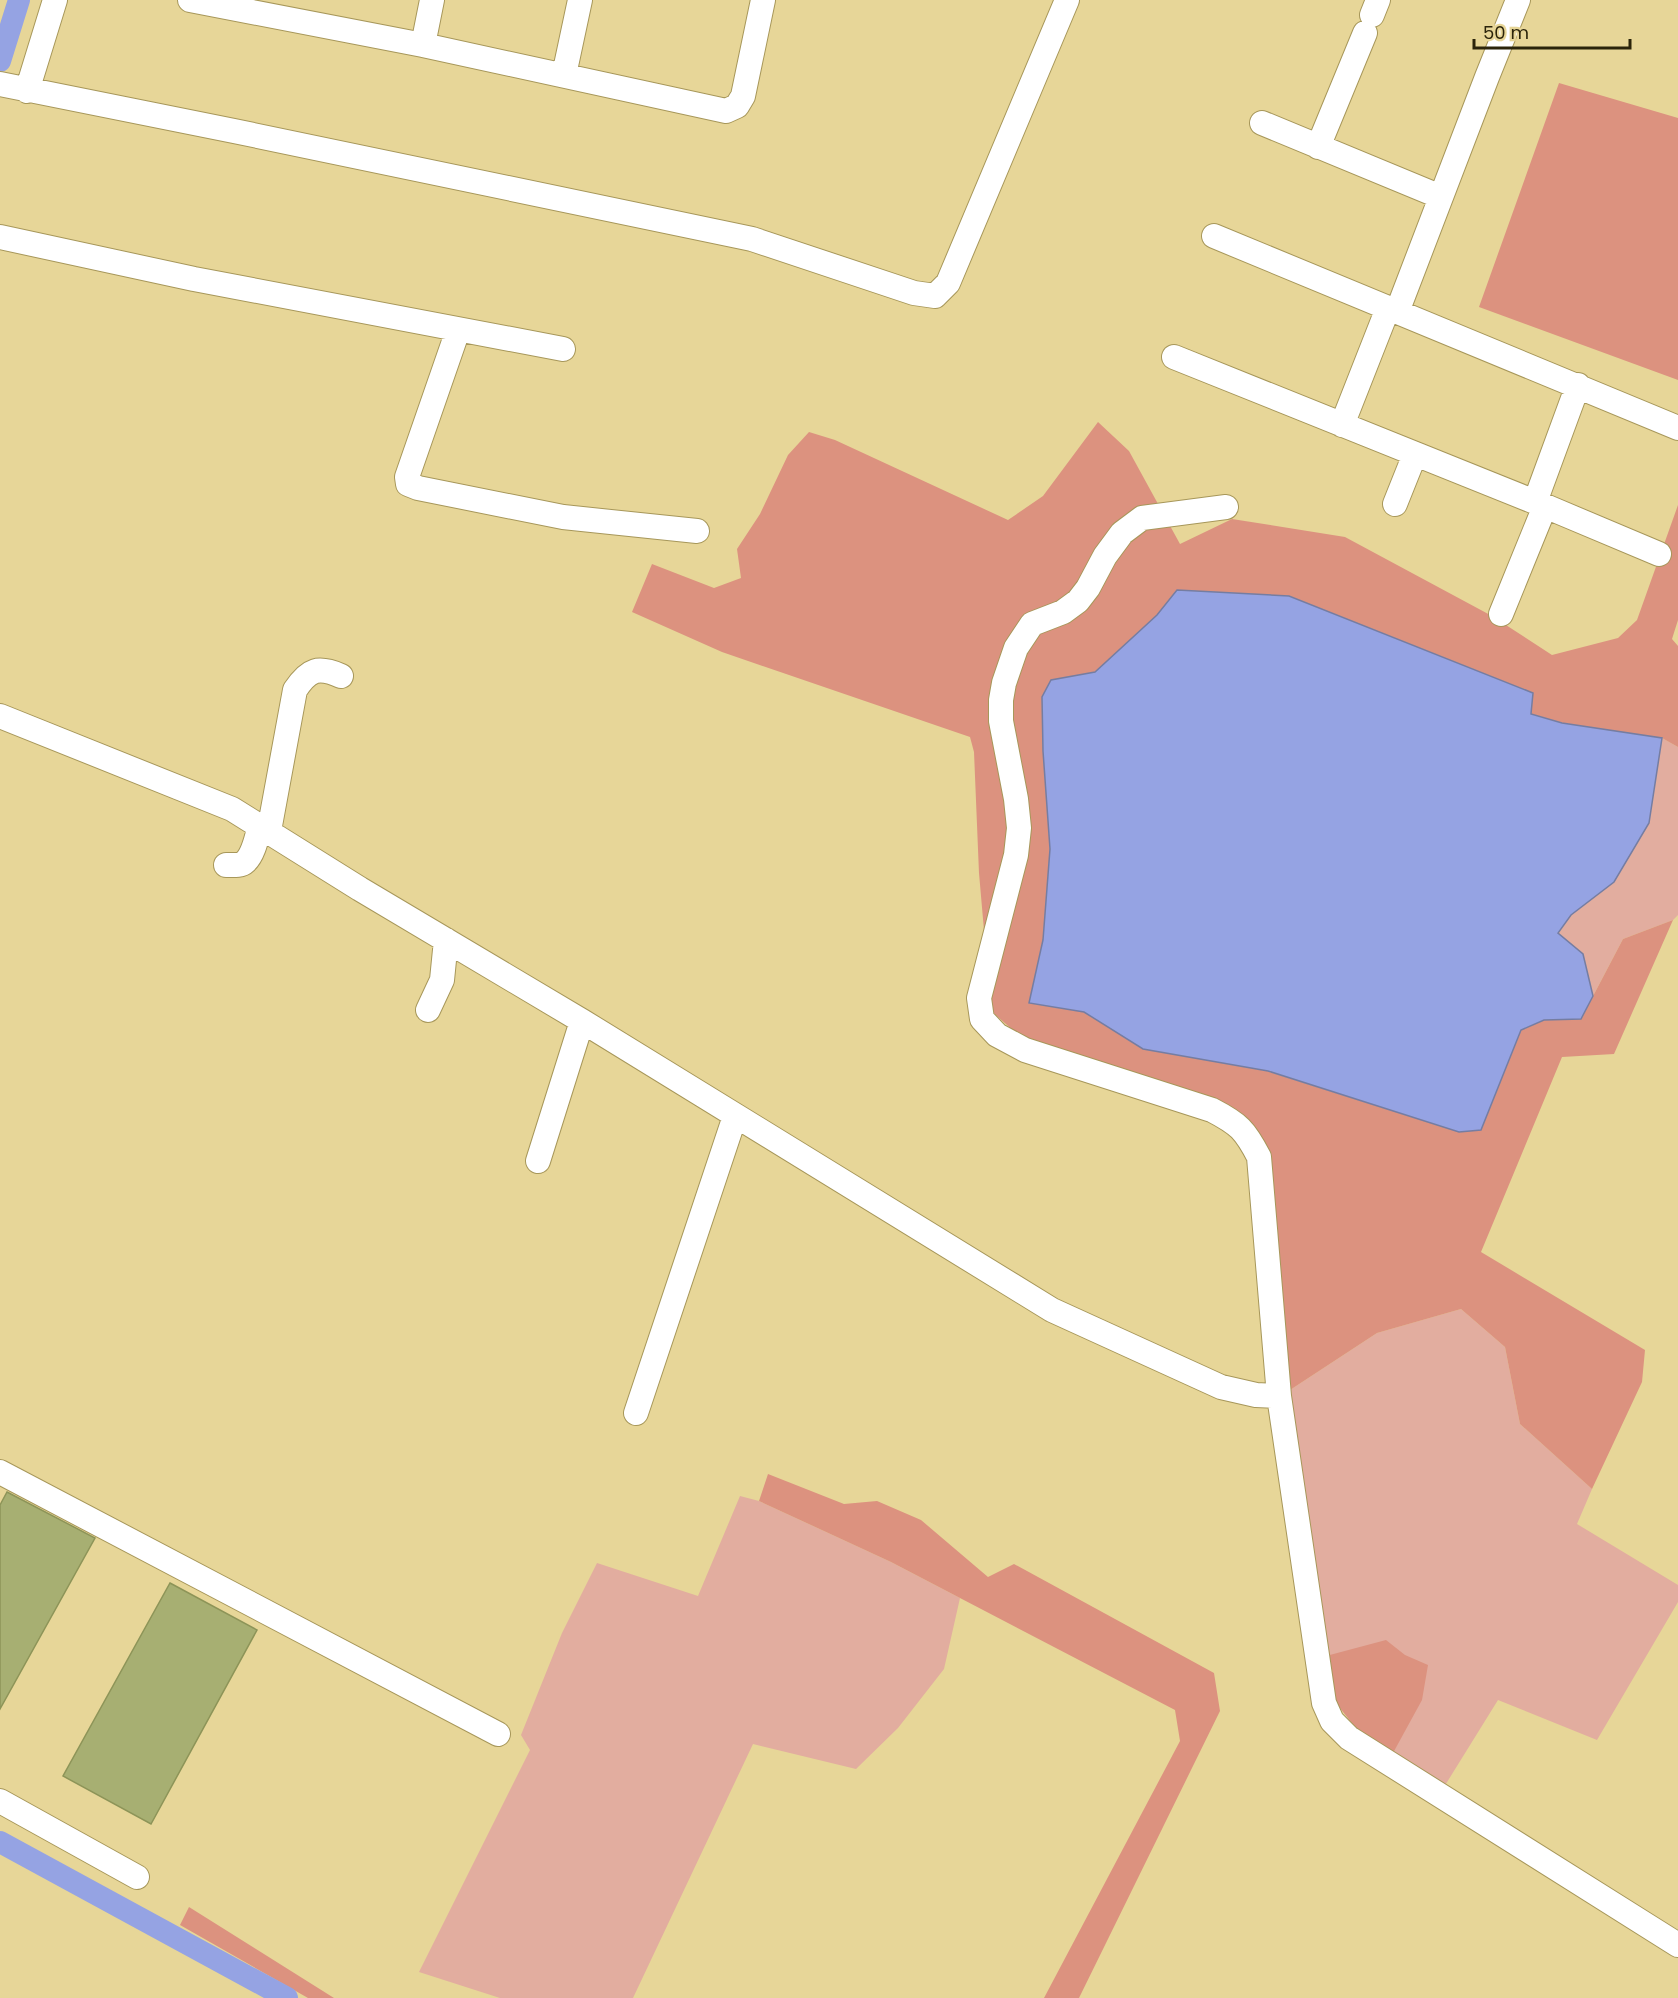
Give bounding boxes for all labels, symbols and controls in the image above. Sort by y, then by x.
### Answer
scale bar [1474,12,1630,50]
text: 50 m [1483,20,1529,45]

